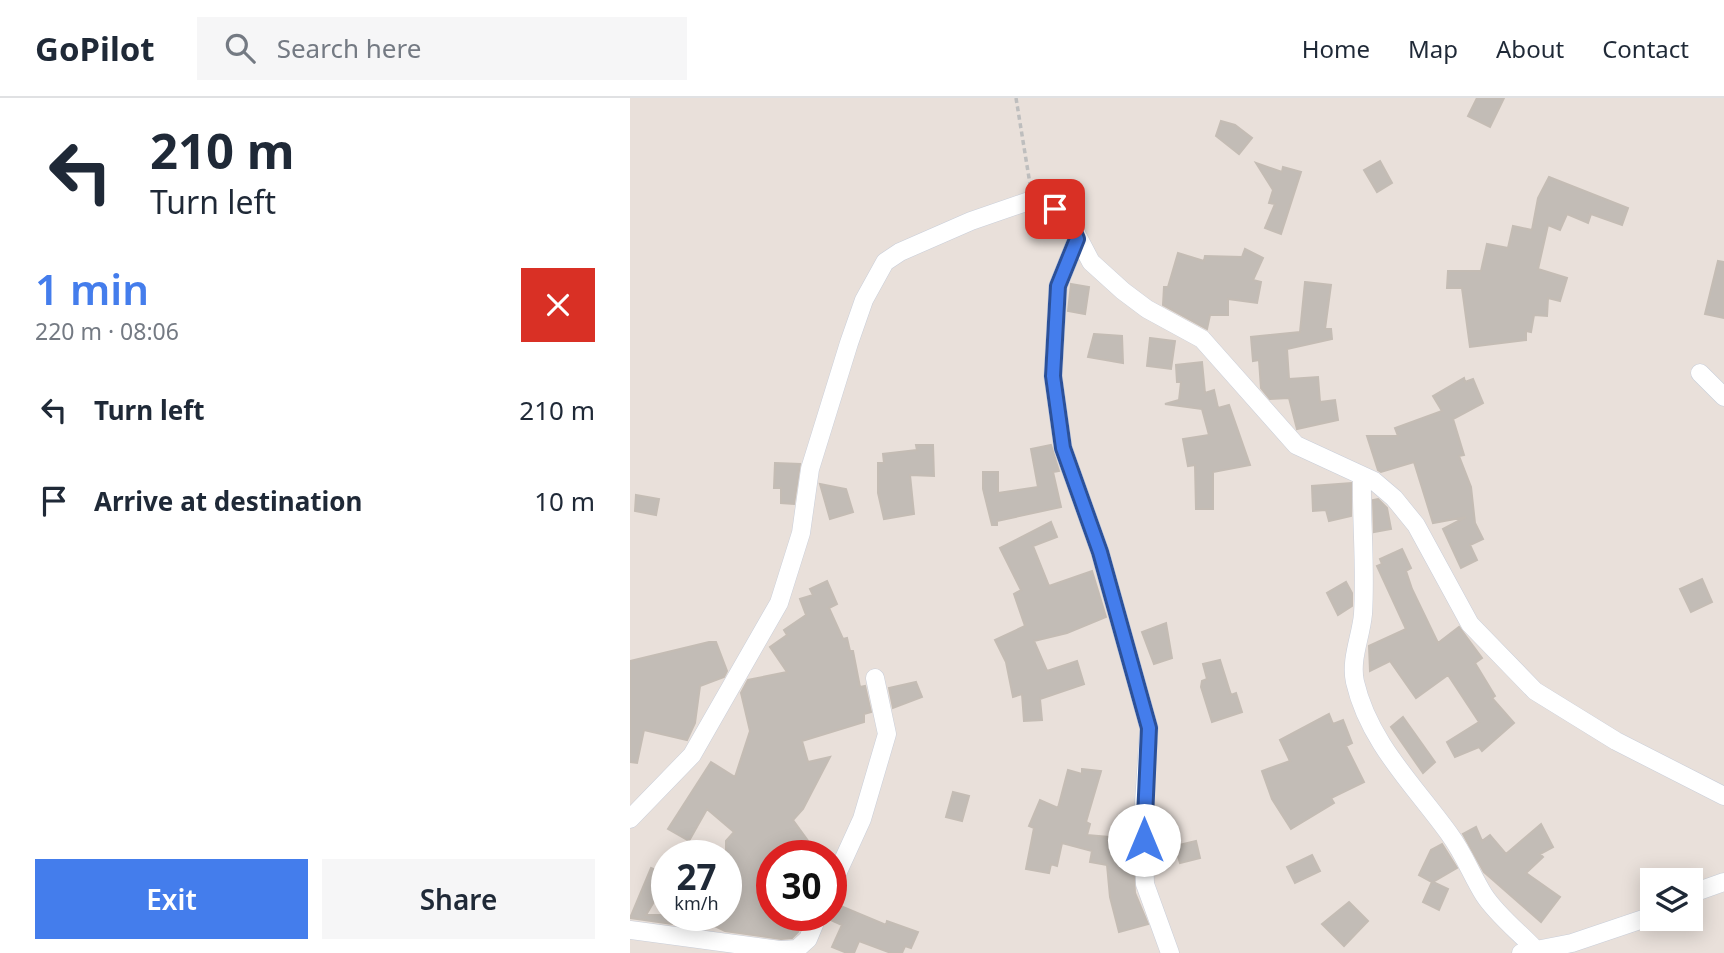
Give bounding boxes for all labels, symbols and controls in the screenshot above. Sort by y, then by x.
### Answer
search box [197,17,687,80]
text: GoPilot [35,26,155,71]
icon: search [221,29,259,67]
text: Search here [277,30,421,66]
text: Home [1302,32,1370,65]
text: Map [1408,32,1458,65]
text: About [1496,32,1564,65]
text: Contact [1602,32,1689,65]
text: 210 m [150,117,295,183]
icon: left [35,126,126,217]
pin [1025,179,1085,239]
text: Turn left [150,180,276,223]
icon: arrive [1036,190,1074,228]
text: 1 min [35,260,149,317]
button: close [521,268,595,342]
text: 220 m · 08:06 [35,315,179,347]
icon: left [35,391,73,429]
text: Turn left [94,392,205,428]
text: 210 m [519,392,595,428]
icon: arrive [35,482,73,520]
text: Arrive at destination [94,483,363,519]
text: 10 m [534,483,595,519]
position arrow [1107,803,1181,877]
speed limit sign: 30 [756,840,847,931]
text: 27 [676,853,717,900]
button: Exit [35,859,308,939]
button: Share [322,859,595,939]
map controls [1640,868,1703,931]
button: layers [1640,868,1703,931]
text: km/h [674,891,719,915]

